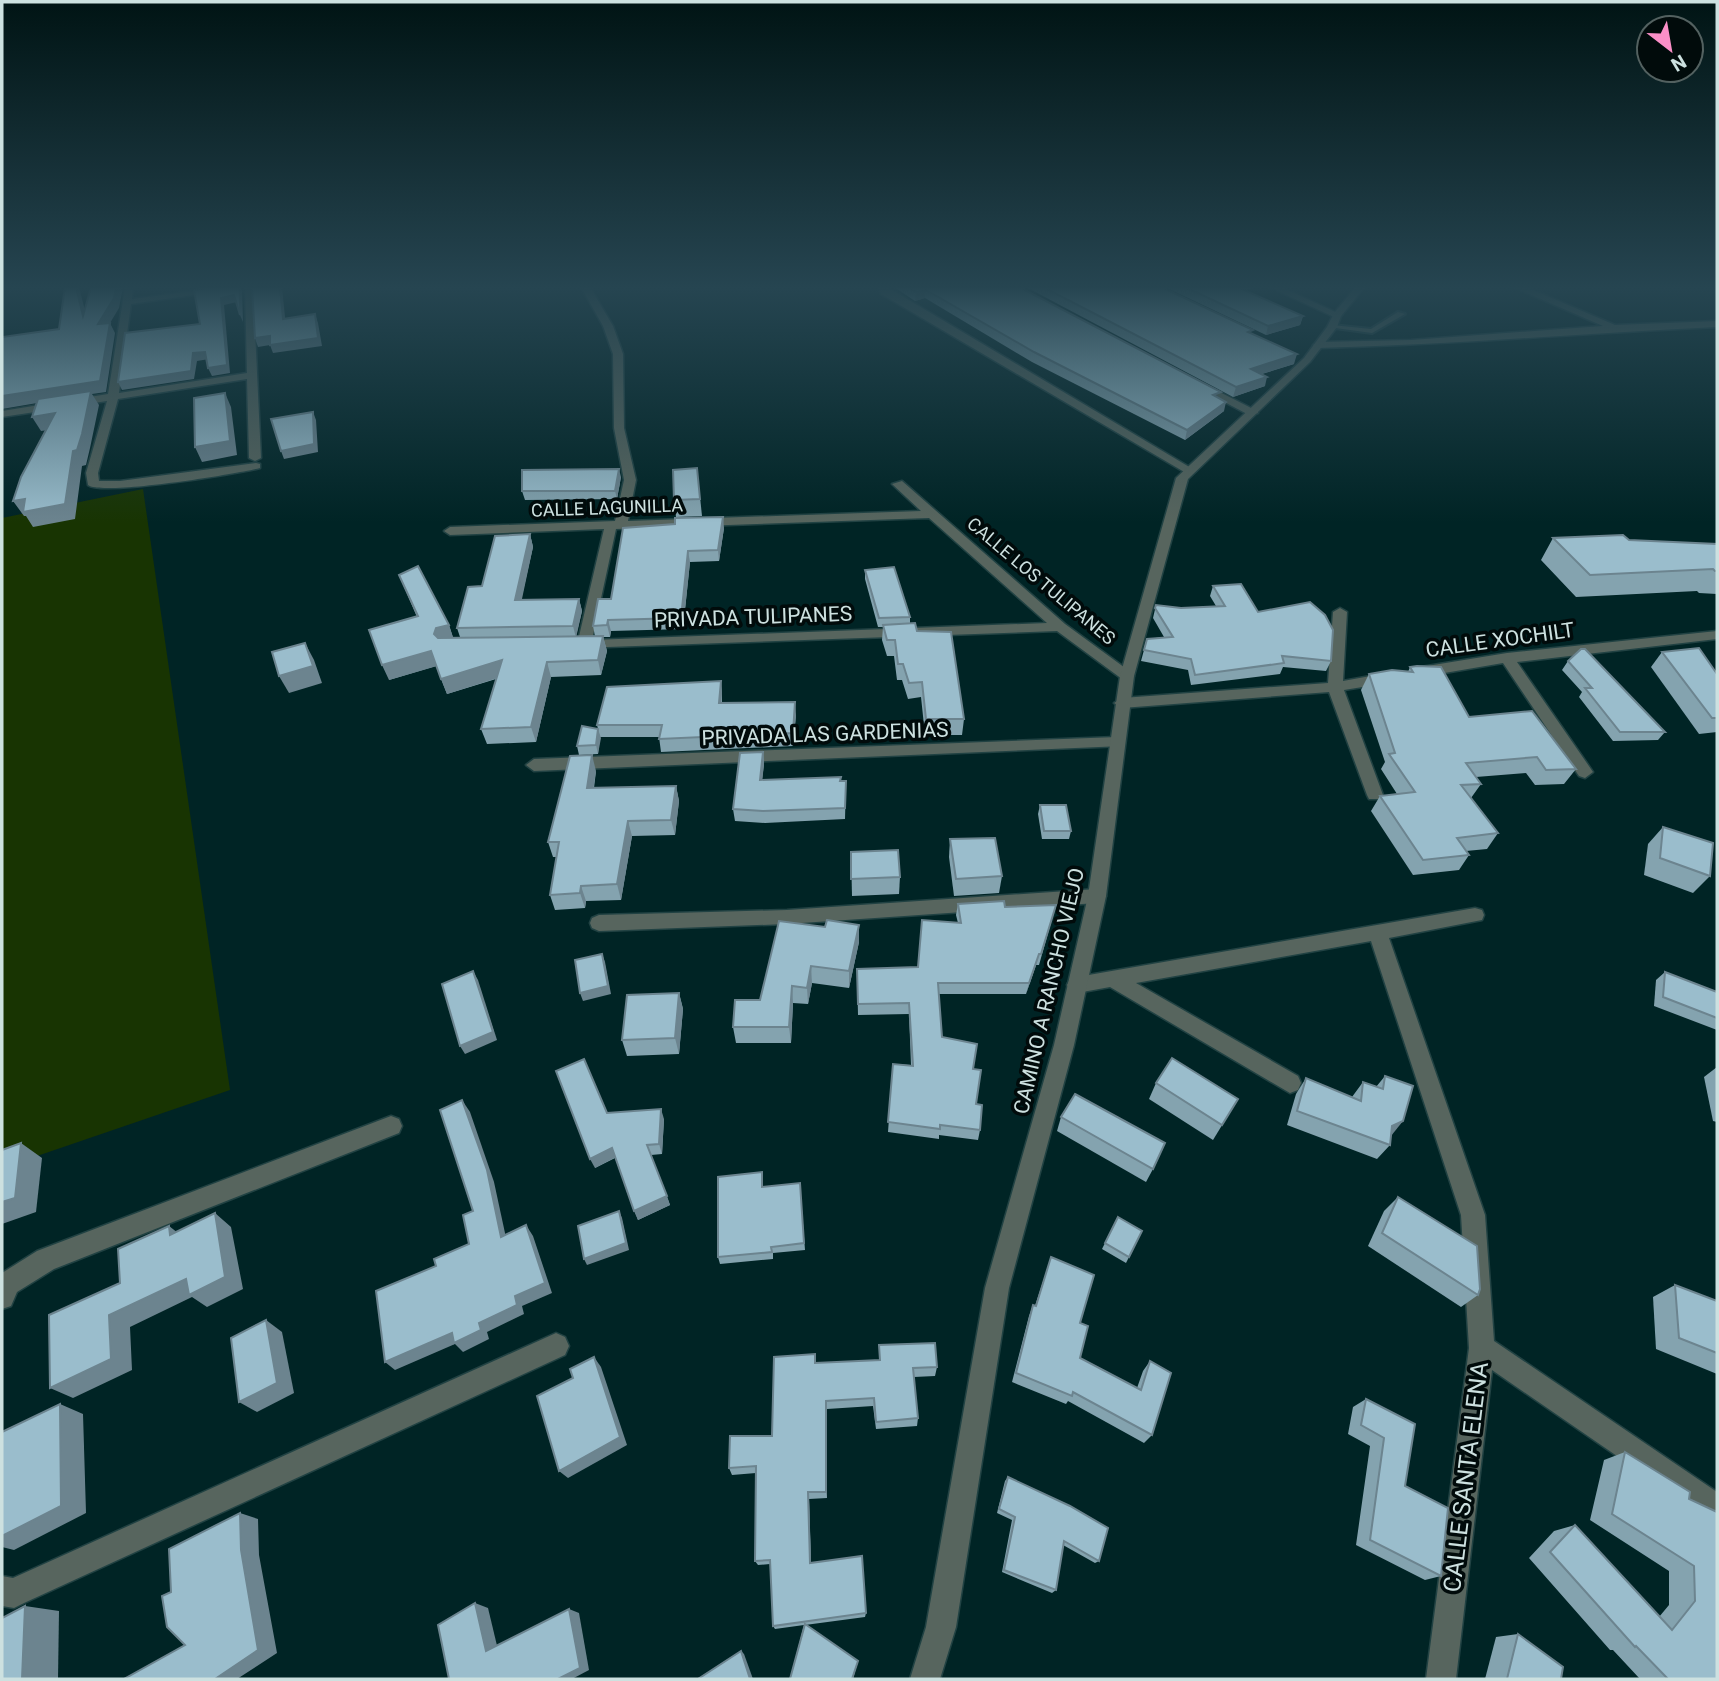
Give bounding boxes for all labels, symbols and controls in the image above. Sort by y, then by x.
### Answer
north arrow [1635,14,1705,84]
text: N [1667,50,1690,76]
street label: CALLE LAGUNILLA [531,494,684,521]
street label: CALLE LOS TULIPANES [963,513,1120,649]
street label: PRIVADA TULIPANES [653,602,853,632]
street label: CALLE XOCHILT [1424,618,1576,662]
street label: PRIVADA LAS GARDENIAS [701,718,949,750]
street label: CAMINO A RANCHO VIEJO [1009,866,1089,1116]
street label: CALLE SANTA ELENA [1438,1360,1494,1594]

